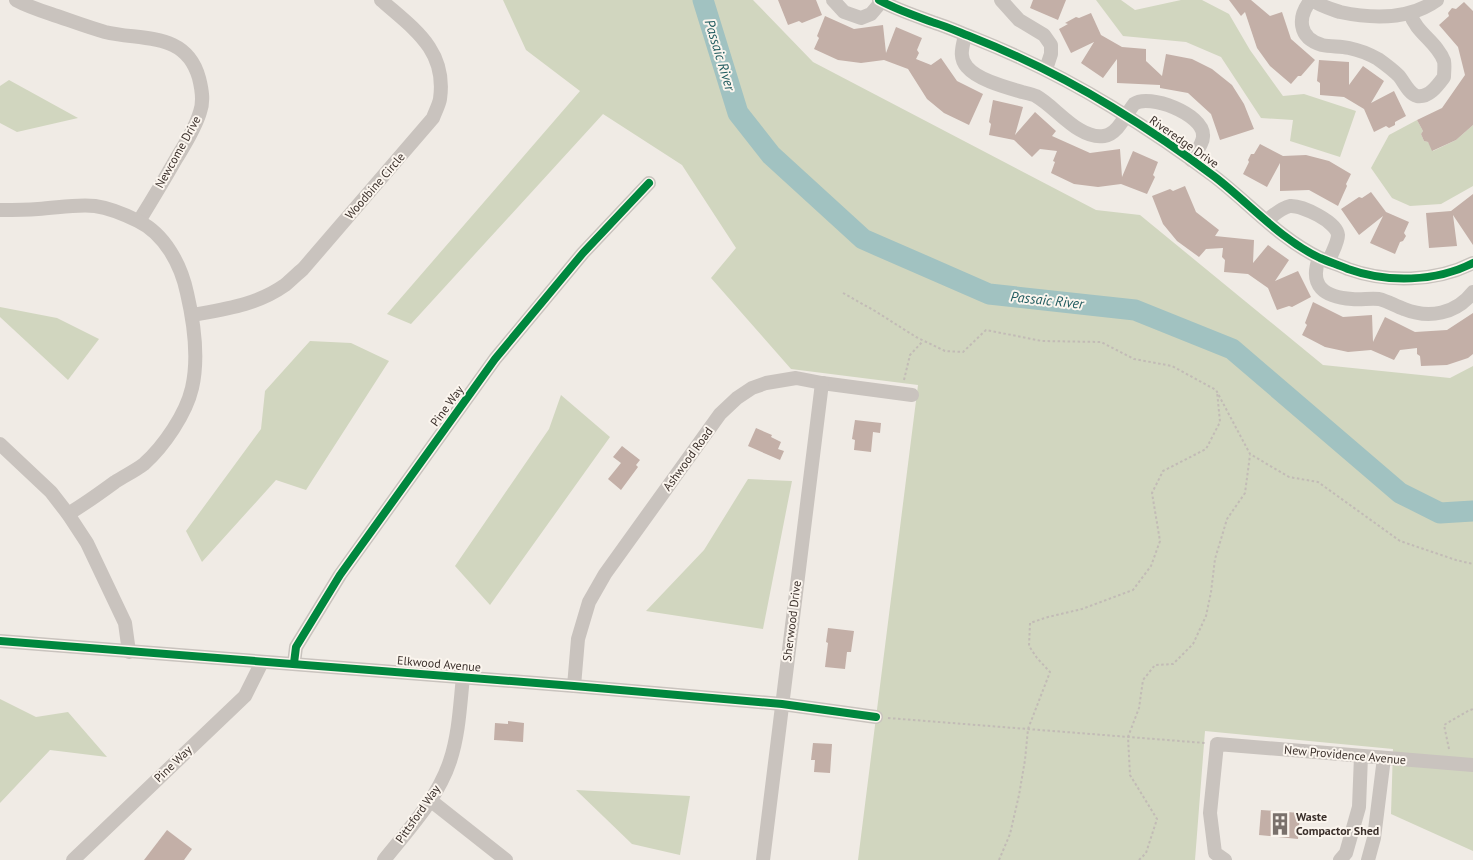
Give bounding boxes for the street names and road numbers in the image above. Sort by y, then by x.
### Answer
street label: Riveredge Drive [1147,112,1222,171]
street label: Newcome Drive [152,113,204,190]
street label: Woodbine Circle [342,149,408,222]
street label: Pine Way [427,382,467,429]
street label: Ashwood Road [659,424,716,494]
street label: Sherwood Drive [779,580,804,662]
street label: Elkwood Avenue [397,652,482,675]
street label: Pine Way [151,742,195,785]
street label: New Providence Avenue [1284,742,1407,767]
street label: Pittsford Way [392,781,443,846]

